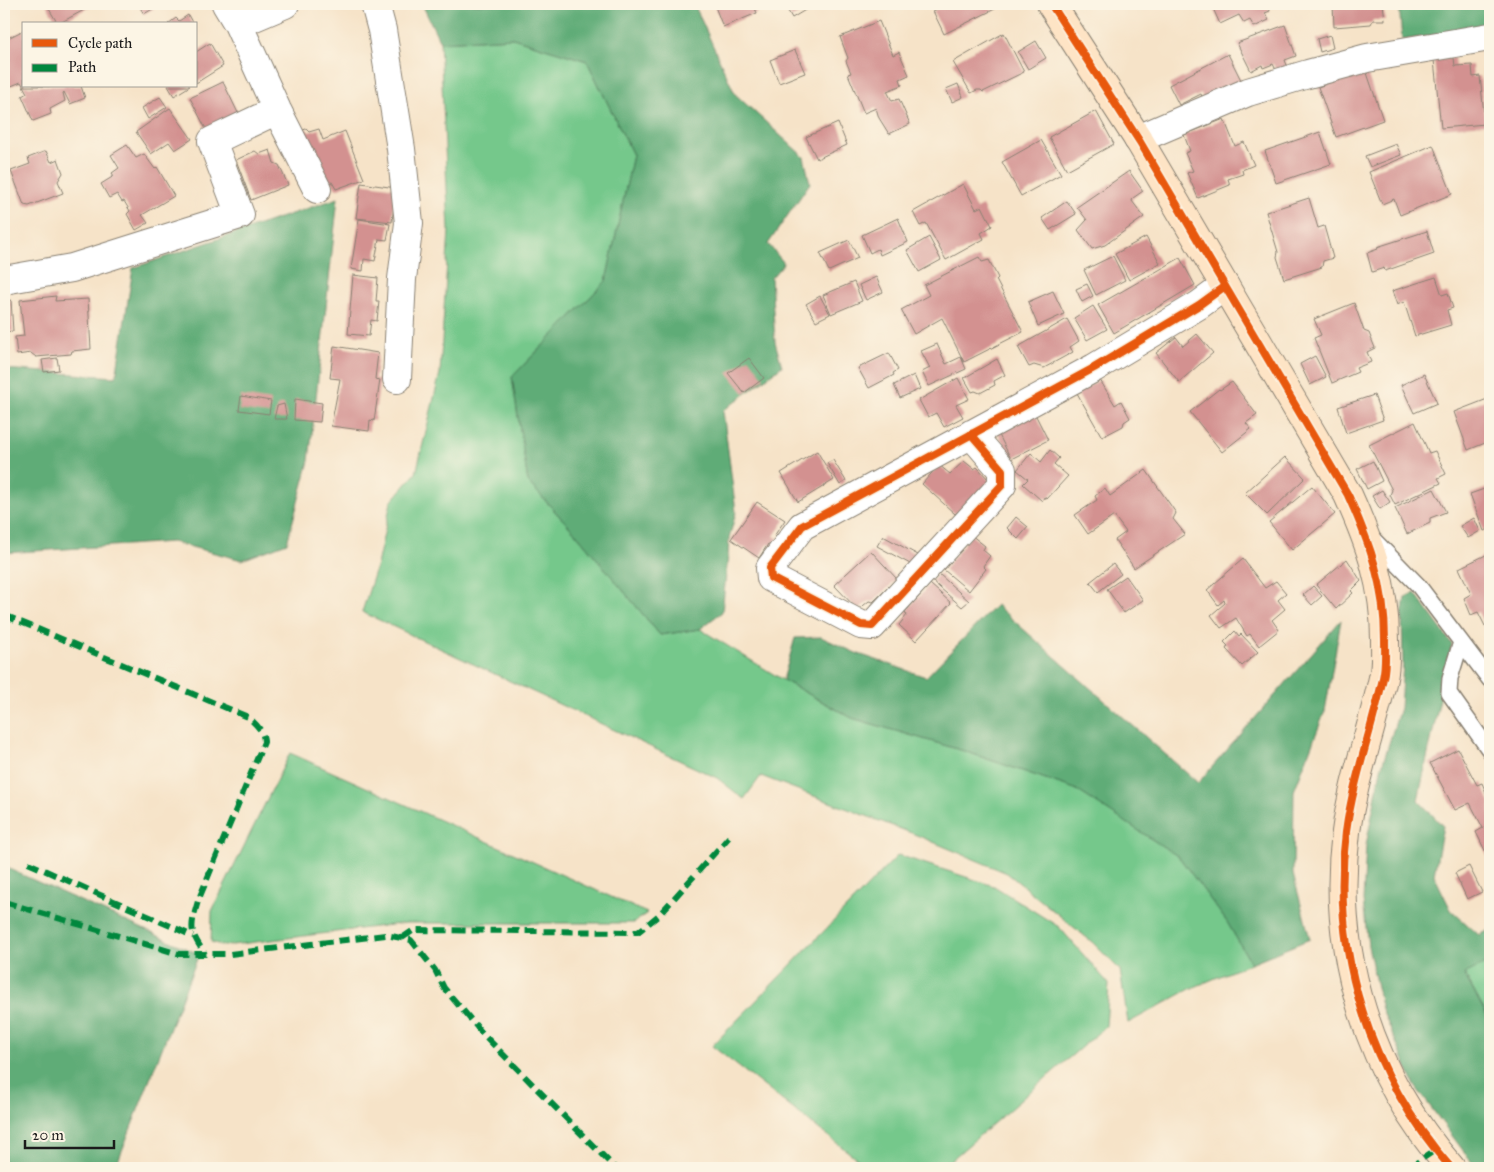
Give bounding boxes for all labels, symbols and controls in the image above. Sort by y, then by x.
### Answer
legend [22,22,198,88]
text: Cycle path [68,34,133,52]
text: Path [68,58,97,76]
scale bar [25,1117,114,1149]
text: 20 m [32,1126,64,1144]

